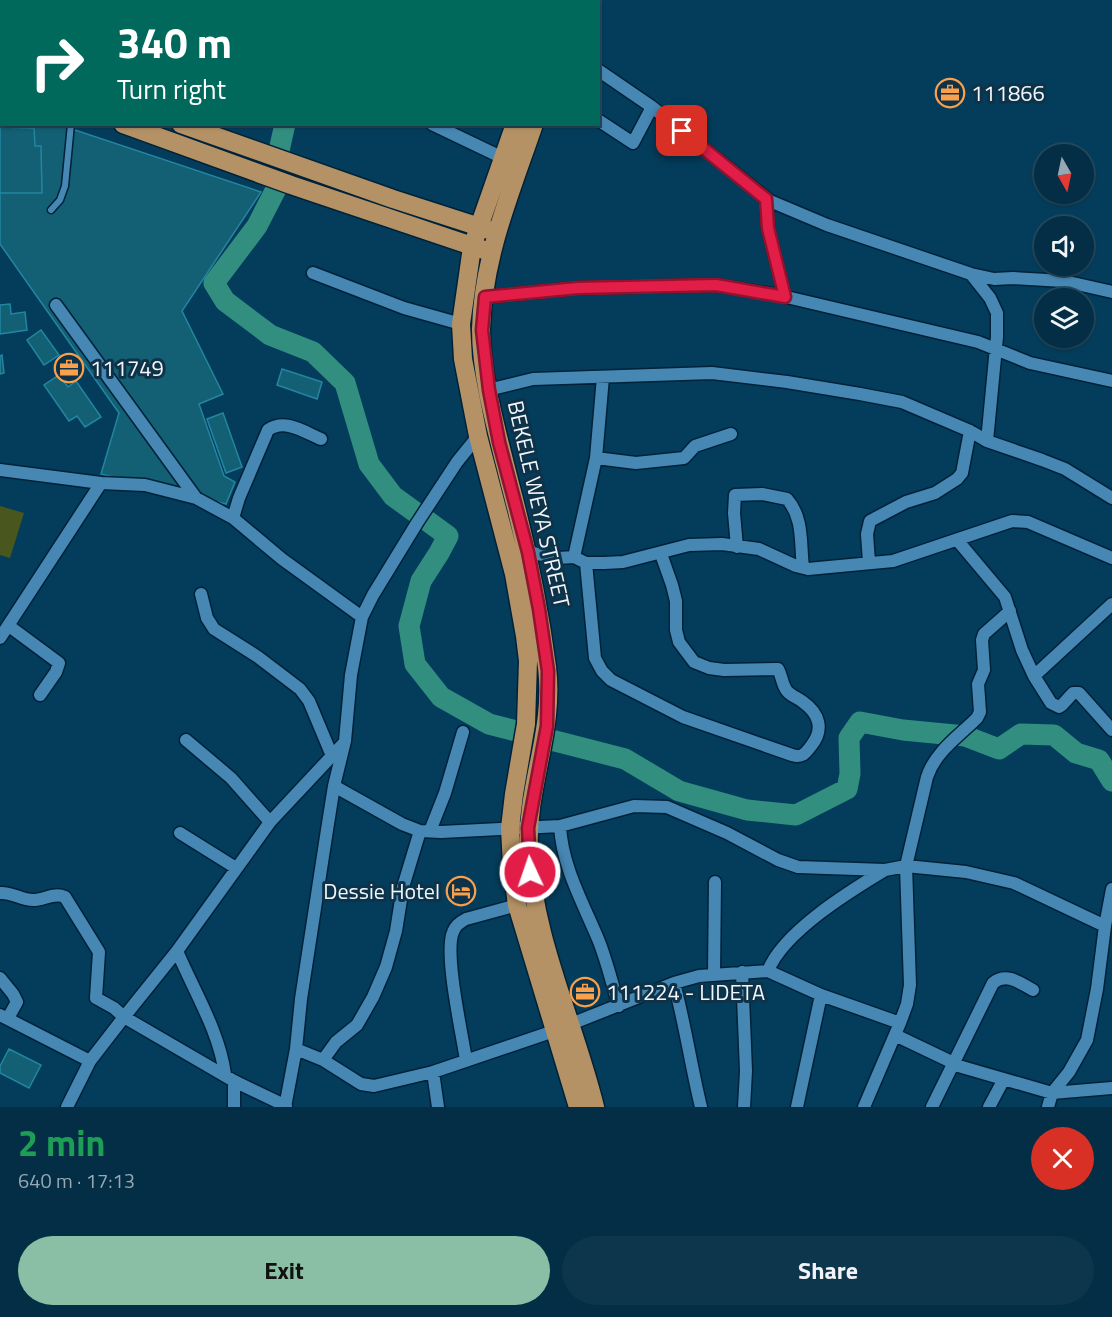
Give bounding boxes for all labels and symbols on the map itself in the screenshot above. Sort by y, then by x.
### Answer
place label: 111866 [971,76,1045,110]
office icon: 111866 [934,77,966,109]
pin [656,105,707,156]
north arrow [1034,144,1094,204]
place label: 111749 [90,351,164,385]
office icon: 111749 [53,352,85,384]
street label: BEKELE WEYA STREET [499,397,579,611]
position arrow [498,840,562,904]
place label: Dessie Hotel [323,874,440,908]
hotel icon: Dessie Hotel [445,875,477,907]
place label: 111224 - LIDETA [606,975,765,1009]
office icon: 111224 - LIDETA [569,976,601,1008]

